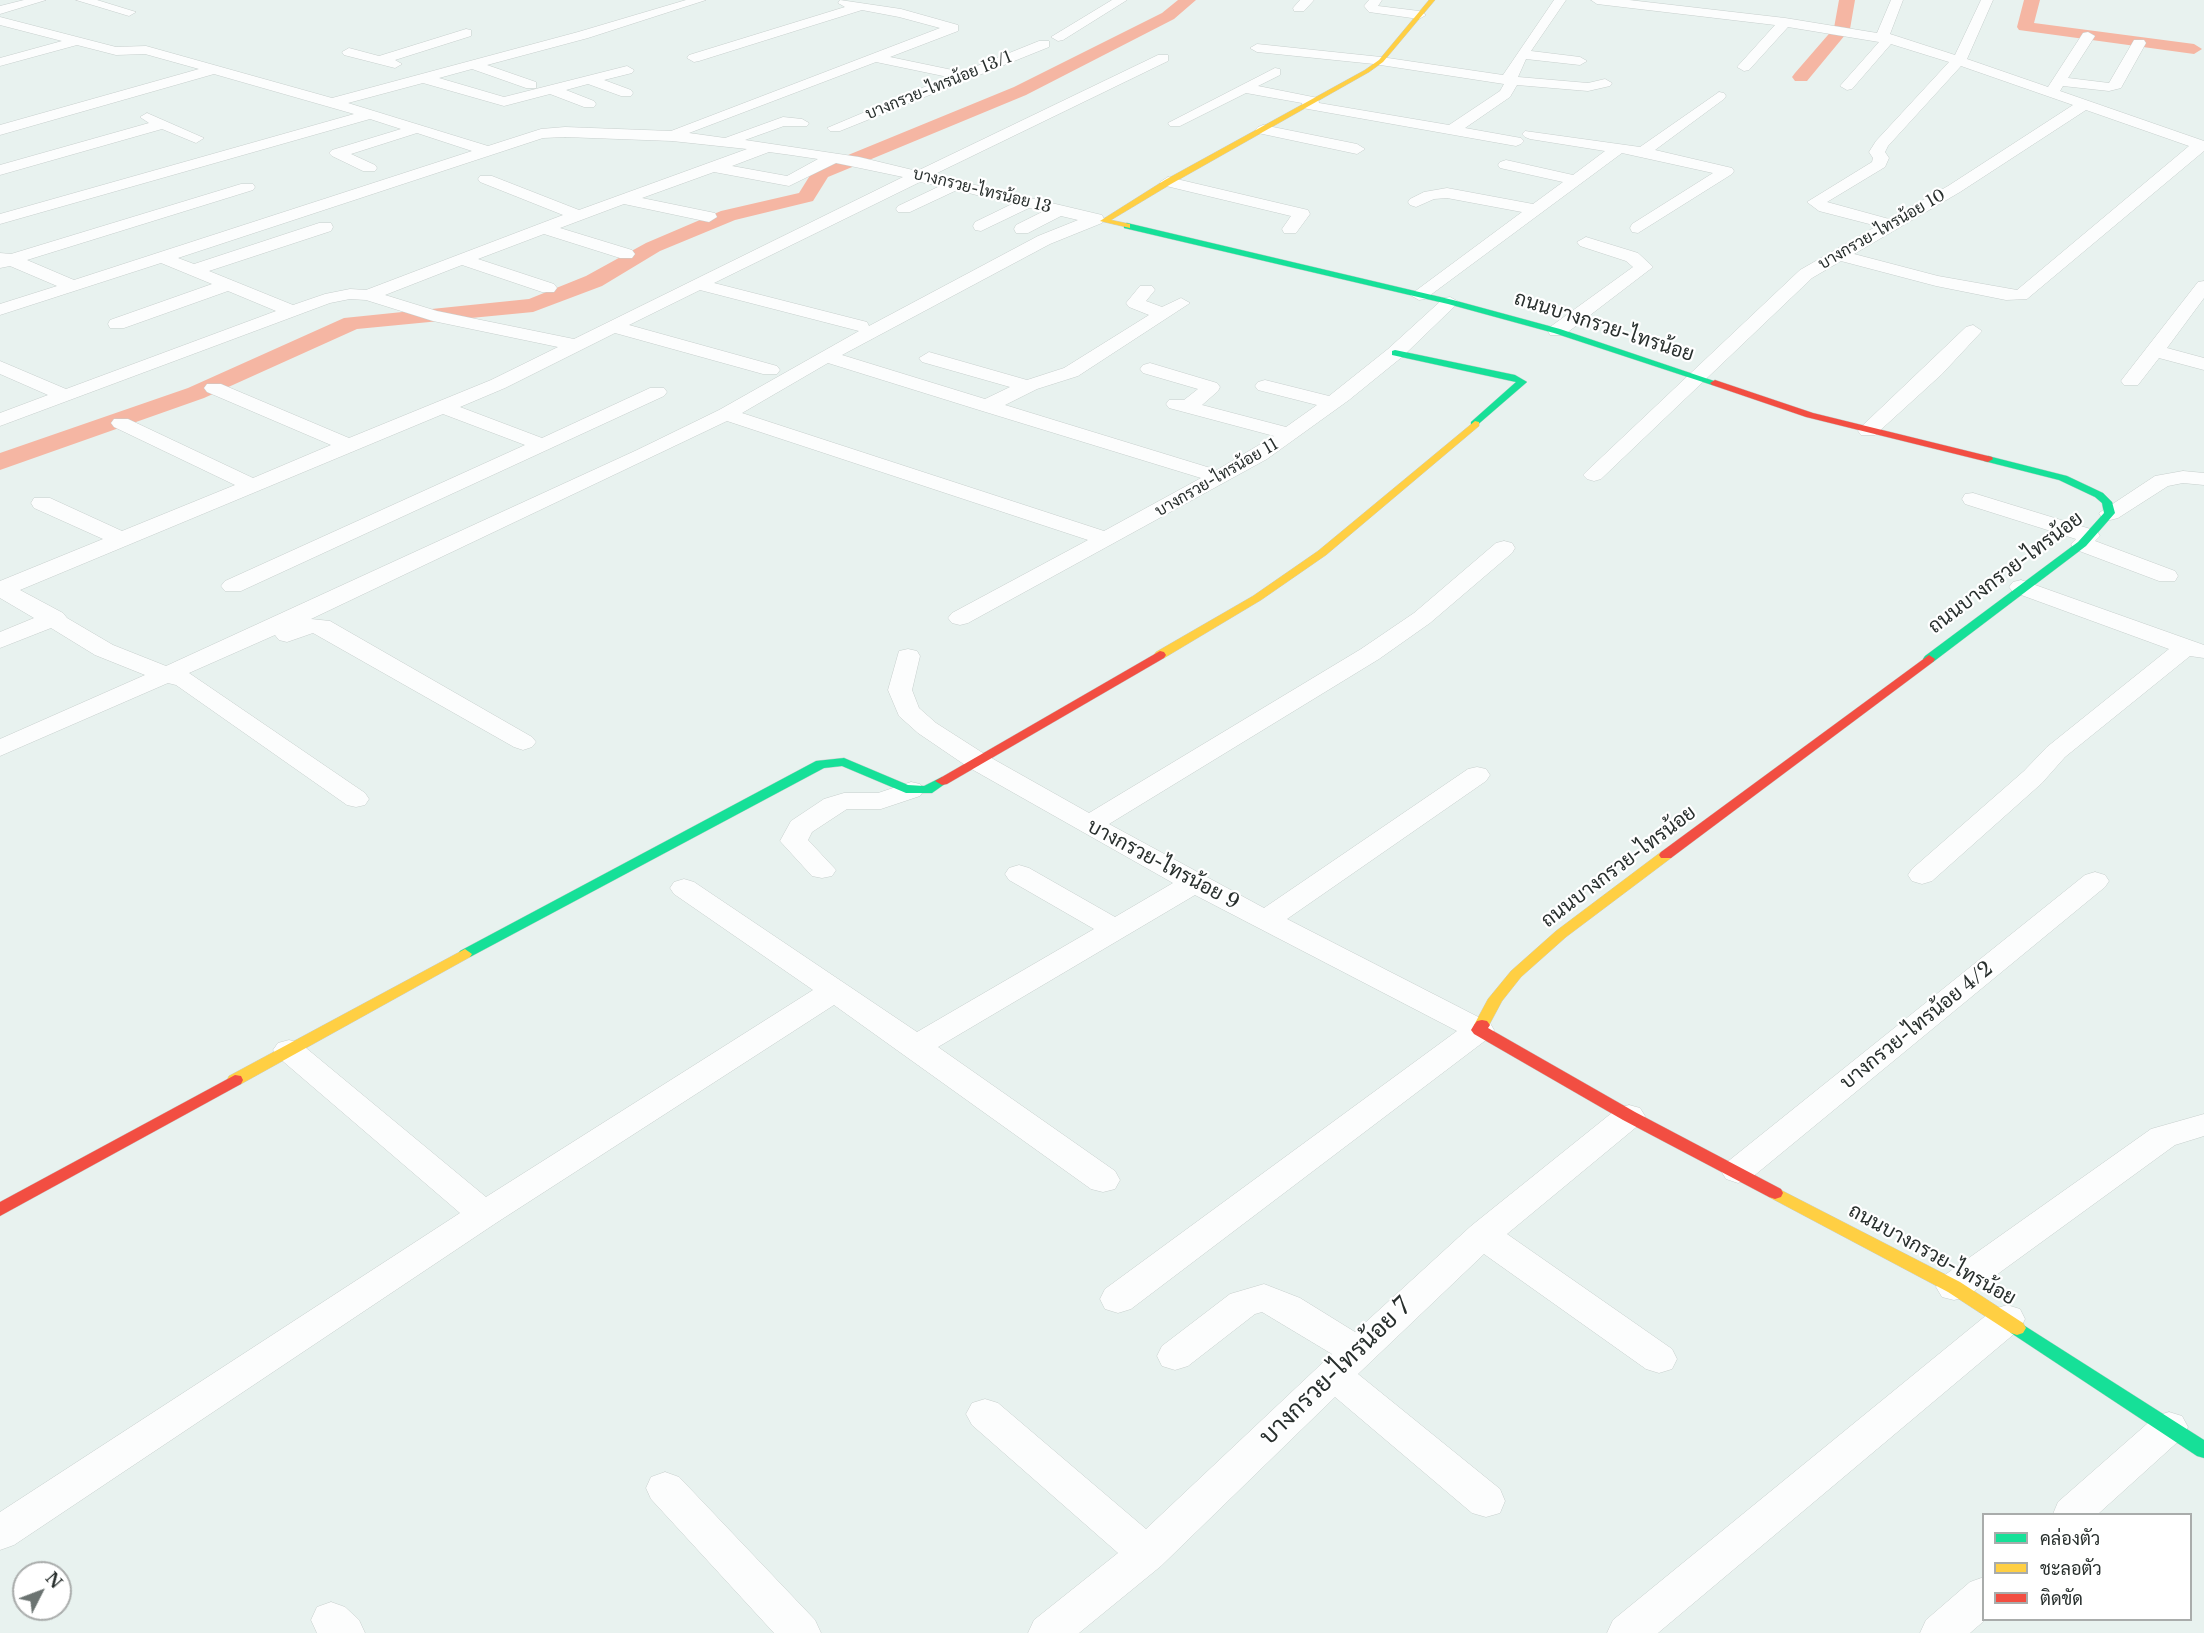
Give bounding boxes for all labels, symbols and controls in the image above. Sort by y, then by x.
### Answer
street label: บางกรวย-ไทรน้อย 13/1 [863,48,1015,124]
street label: บางกรวย-ไทรน้อย 13 [911,165,1053,217]
street label: บางกรวย-ไทรน้อย 10 [1815,186,1949,274]
street label: ถนนบางกรวย-ไทรน้อย [1511,287,1697,367]
street label: บางกรวย-ไทรน้อย 11 [1152,435,1282,521]
street label: ถนนบางกรวย-ไทรน้อย [1924,507,2088,639]
street label: ถนนบางกรวย-ไทรน้อย [1537,801,1701,933]
street label: บางกรวย-ไทรน้อย 9 [1083,815,1243,915]
street label: บางกรวย-ไทรน้อย 4/2 [1836,957,1998,1095]
street label: ถนนบางกรวย-ไทรน้อย [1844,1199,2020,1311]
street label: บางกรวย-ไทรน้อย 7 [1254,1292,1418,1452]
legend [1982,1513,2192,1621]
text: คล่องตัว [2040,1528,2100,1550]
text: ชะลอตัว [2040,1558,2102,1580]
north arrow [12,1561,72,1621]
text: N [41,1568,66,1593]
text: ติดขัด [2040,1588,2083,1610]

